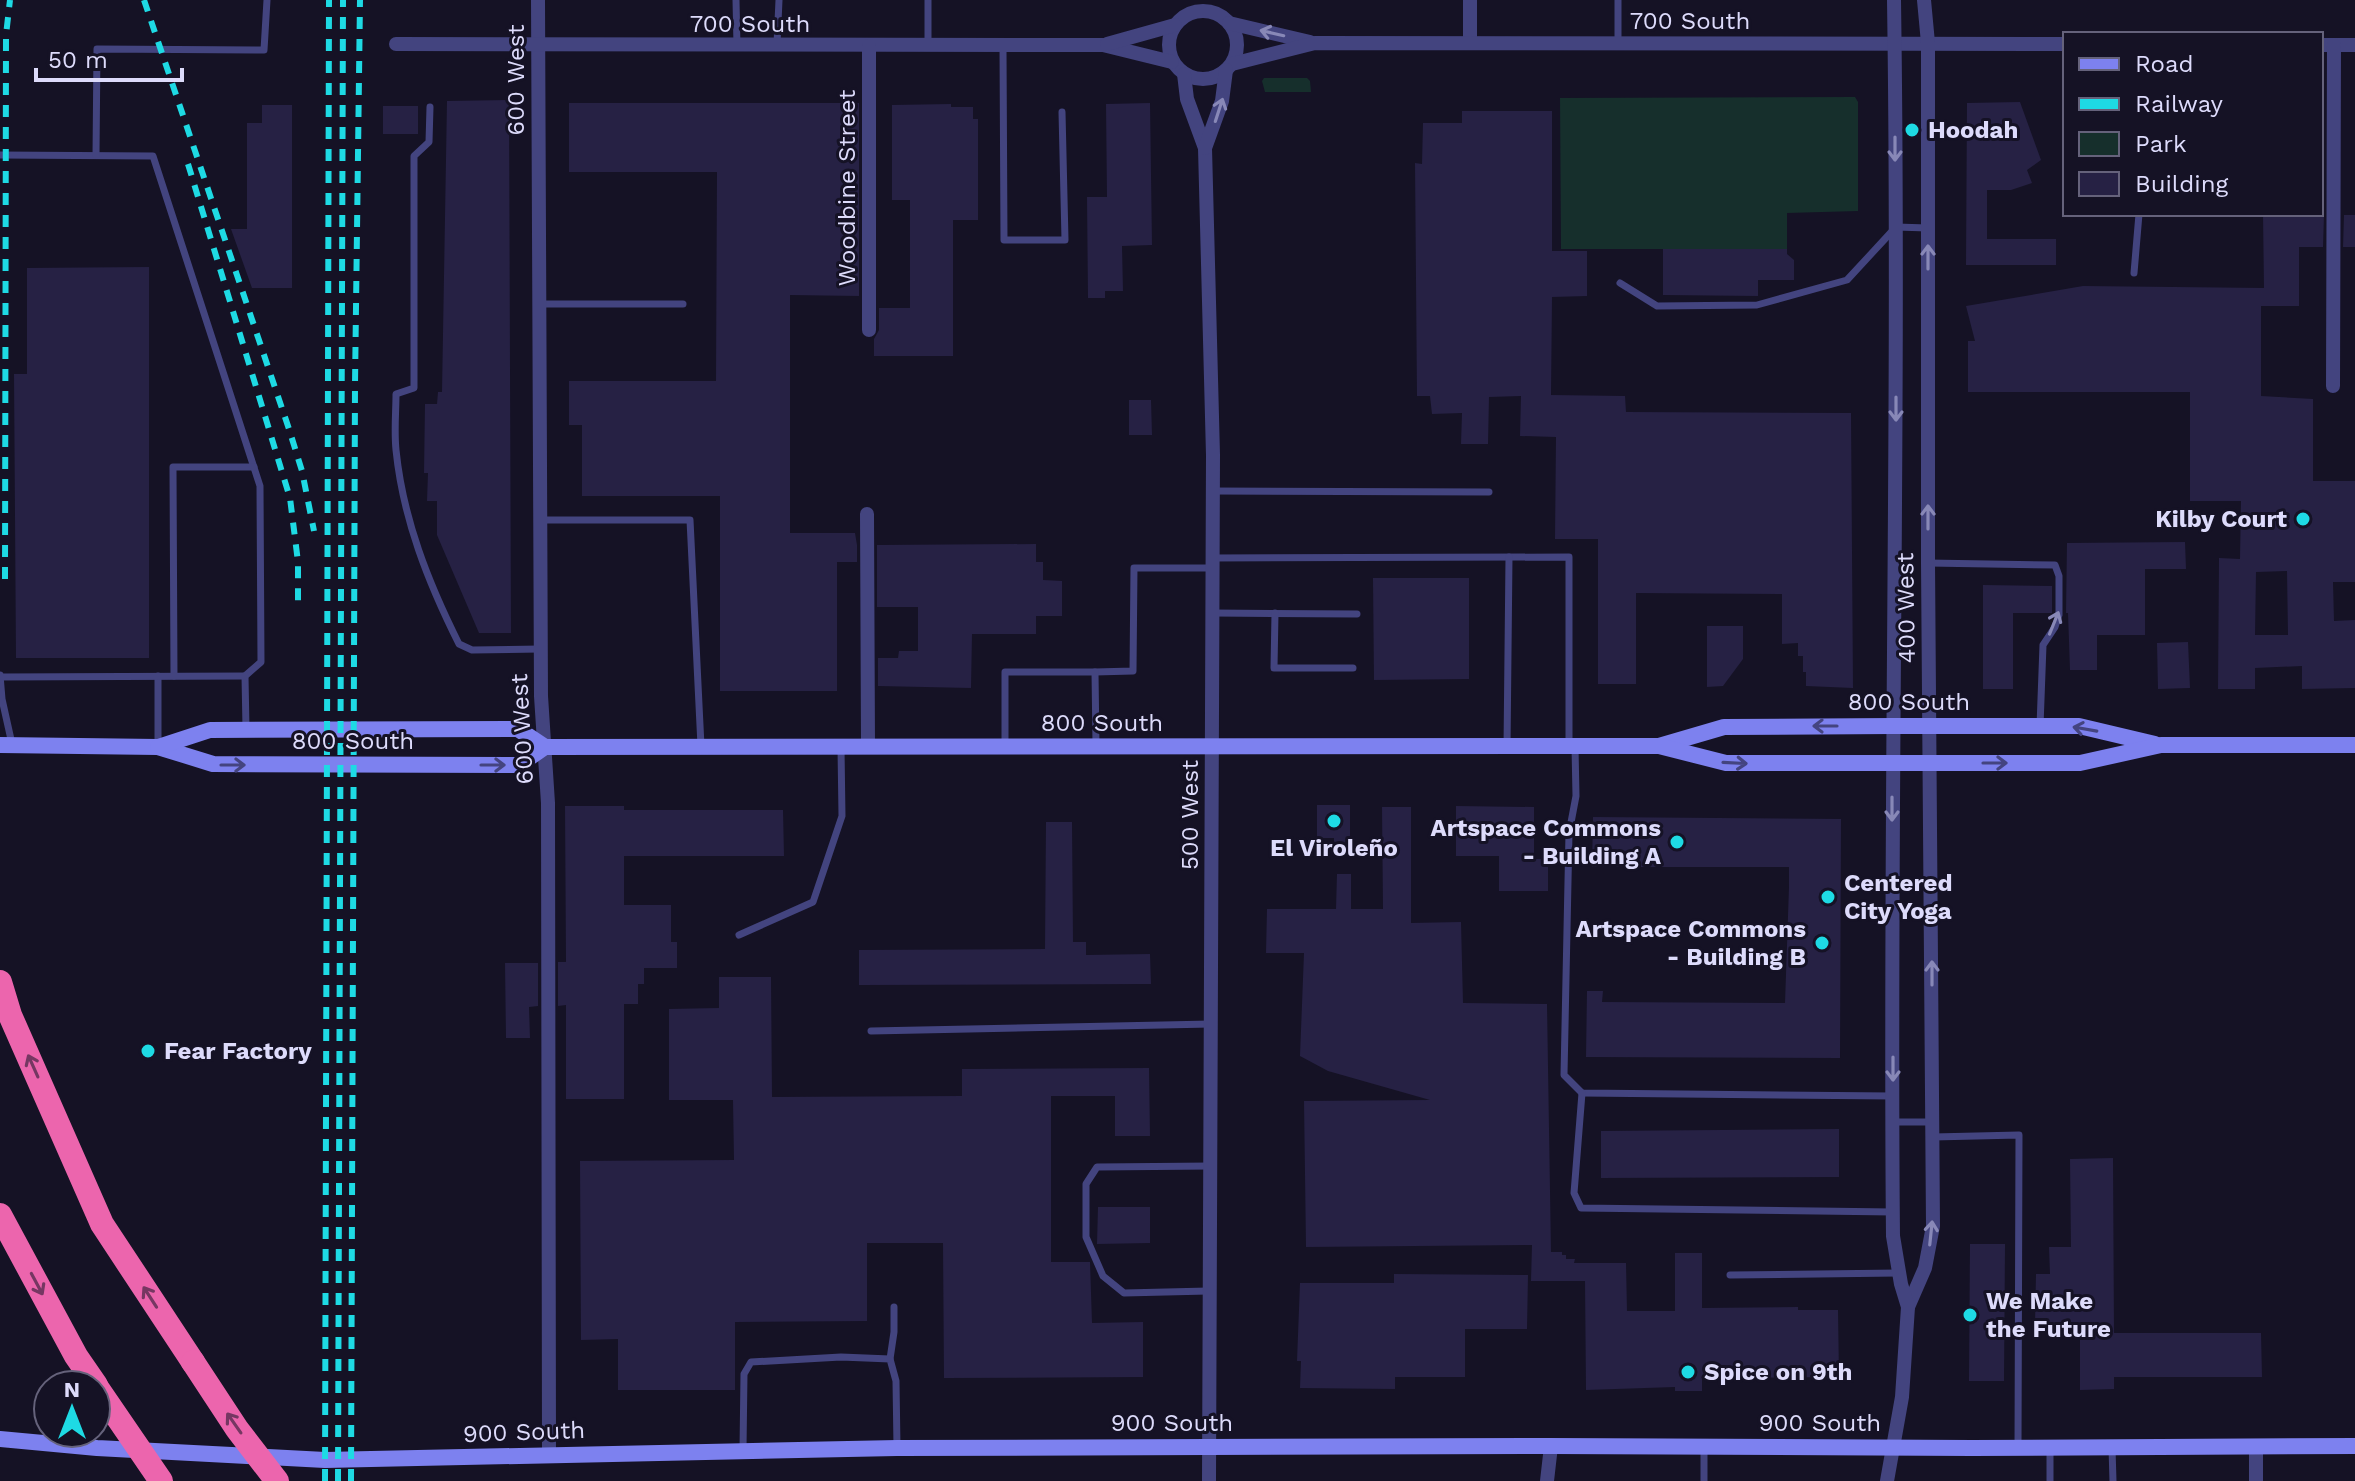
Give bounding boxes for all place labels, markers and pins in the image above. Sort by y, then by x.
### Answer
place label: Hoodah [1928,116,2018,144]
marker: Hoodah [1903,121,1921,139]
place label: Kilby Court [2155,505,2288,533]
marker: Kilby Court [2294,510,2312,528]
marker: El Viroleño [1325,812,1343,830]
place label: Artspace Commons - Building A [1430,814,1662,870]
marker: Artspace Commons - Building A [1668,833,1686,851]
place label: El Viroleño [1270,834,1398,862]
place label: Centered City Yoga [1844,869,1953,925]
marker: Centered City Yoga [1819,888,1837,906]
place label: Artspace Commons - Building B [1575,915,1806,971]
marker: Artspace Commons - Building B [1813,934,1831,952]
place label: Fear Factory [164,1037,312,1065]
marker: Fear Factory [139,1042,157,1060]
place label: We Make the Future [1986,1287,2111,1343]
marker: We Make the Future [1961,1306,1979,1324]
place label: Spice on 9th [1704,1358,1852,1386]
marker: Spice on 9th [1679,1363,1697,1381]

